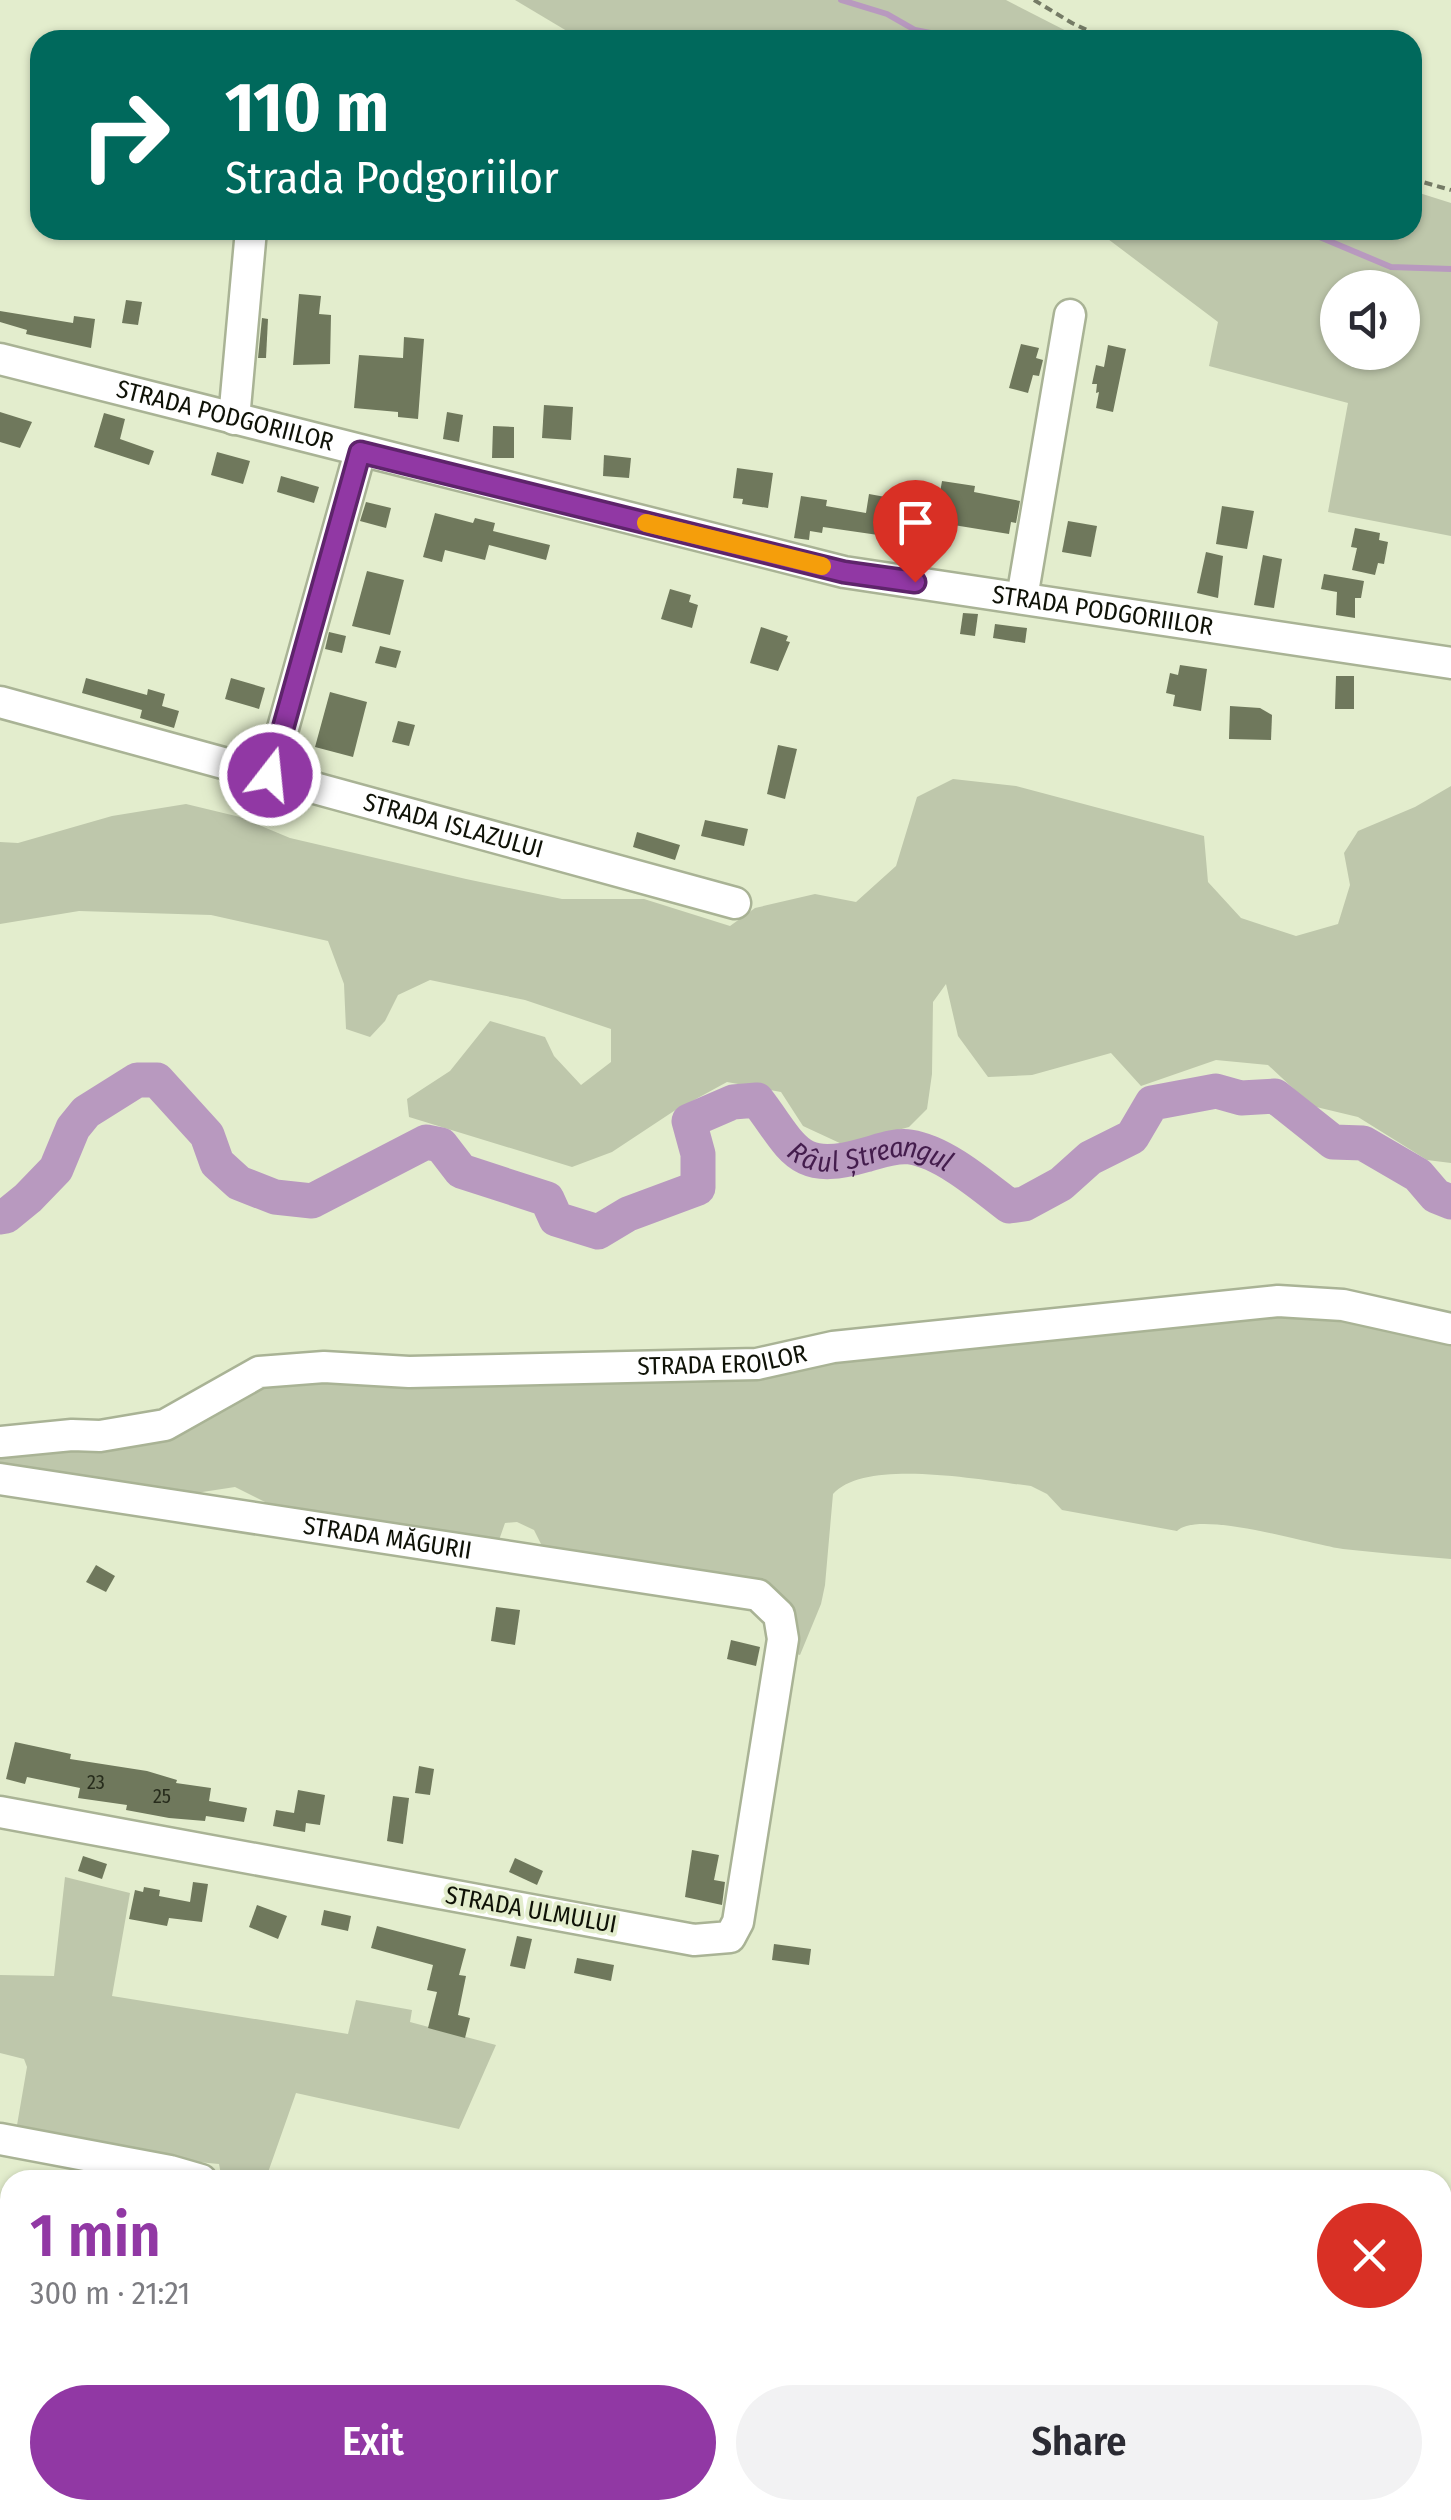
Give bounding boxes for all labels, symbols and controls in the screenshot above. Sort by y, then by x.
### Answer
text: 110 m [225,66,389,150]
icon: right [60,70,190,200]
text: Strada Podgoriilor [225,151,559,205]
map controls [1320,270,1420,370]
button: sound [1320,270,1420,370]
street label: STRADA PODGORIILOR [113,374,337,458]
pin [873,480,958,583]
icon: arrive [888,495,943,550]
street label: STRADA PODGORIILOR [990,579,1215,642]
position arrow [218,723,322,827]
street label: STRADA ISLAZULUI [360,787,546,865]
water label: Râul Ștreangul [781,1130,959,1178]
street label: STRADA EROILOR [637,1338,810,1382]
street label: STRADA MĂGURII [301,1511,474,1566]
house number: 23 [87,1770,105,1794]
house number: 25 [153,1784,171,1808]
street label: STRADA ULMULUI [443,1880,619,1940]
text: 1 min [30,2200,161,2272]
button: close [1317,2203,1422,2308]
text: 300 m · 21:21 [30,2274,190,2312]
button: Exit [30,2385,716,2500]
button: Share [736,2385,1422,2500]

